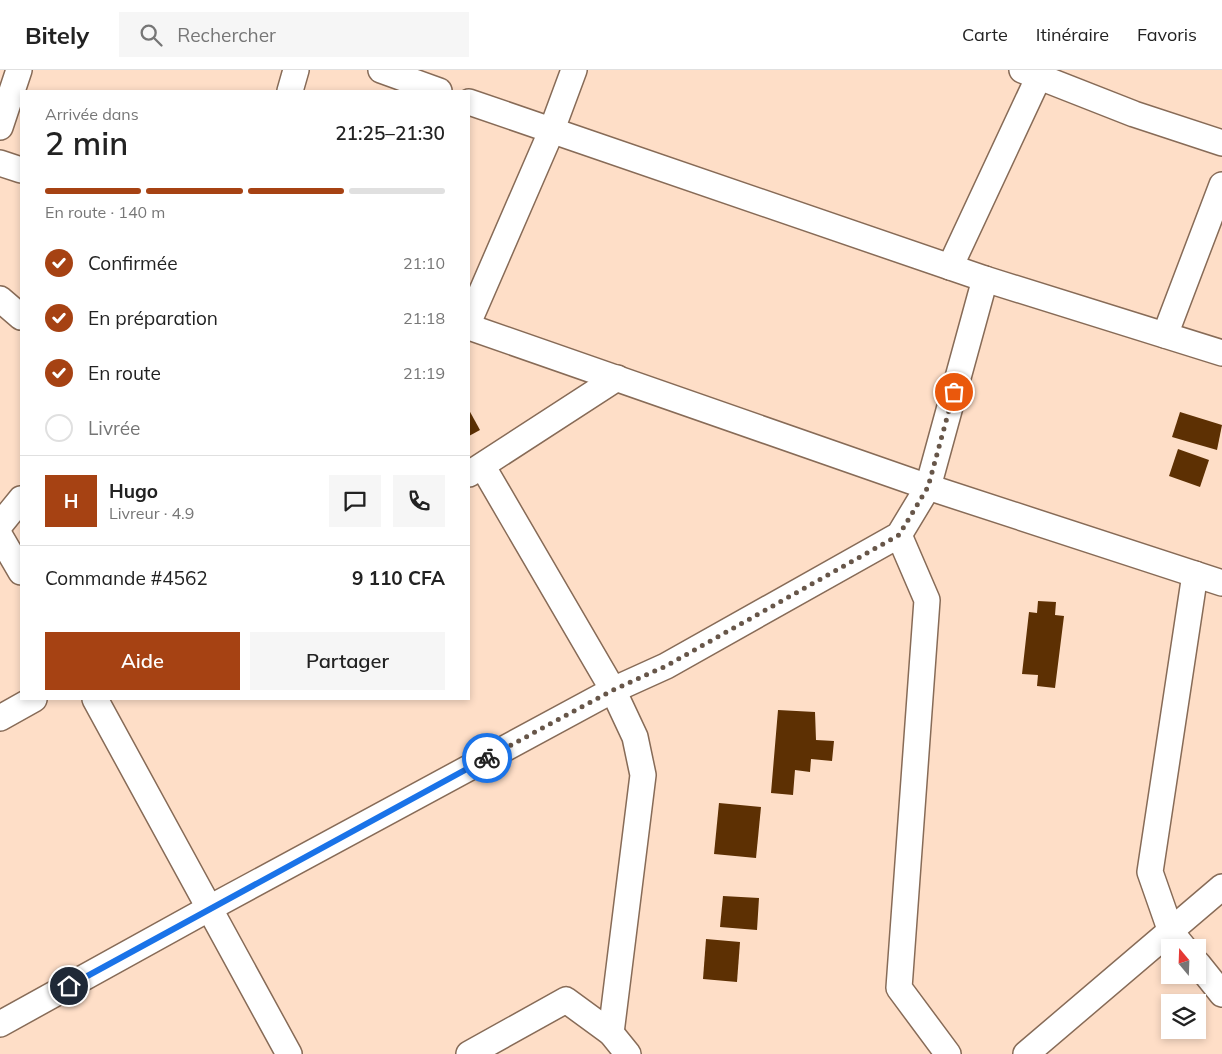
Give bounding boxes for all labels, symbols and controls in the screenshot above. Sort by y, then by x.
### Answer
search box [119,12,469,57]
text: Bitely [25,20,89,50]
icon: search [137,21,165,49]
text: Rechercher [177,23,276,47]
text: Carte [962,23,1008,46]
text: Itinéraire [1036,23,1109,46]
text: Favoris [1137,23,1197,46]
text: Arrivée dans [45,104,139,124]
text: 21:25–21:30 [335,121,445,145]
text: 2 min [45,123,128,163]
text: En route · 140 m [45,202,165,222]
icon: check [45,249,73,277]
text: Confirmée [88,251,177,275]
text: 21:10 [403,253,445,273]
icon: check [45,304,73,332]
text: En préparation [88,306,218,330]
text: 21:18 [403,308,445,328]
icon: check [45,359,73,387]
text: En route [88,361,161,385]
text: 21:19 [403,363,445,383]
pin [933,371,975,413]
icon: bag [940,378,968,406]
text: Livrée [88,416,140,440]
button: chat [329,475,381,527]
button: phone [393,475,445,527]
text: Hugo [109,479,158,503]
text: H [64,489,78,513]
text: Livreur · 4.9 [109,503,194,523]
text: Commande #4562 [45,566,208,590]
text: 9 110 CFA [352,566,445,590]
button: Aide [45,632,240,690]
button: Partager [250,632,445,690]
courier [462,733,512,783]
icon: bike [473,744,501,772]
north arrow [1161,939,1206,984]
map controls [1161,939,1206,1039]
pin [48,965,90,1007]
icon: home [55,972,83,1000]
button: layers [1161,994,1206,1039]

